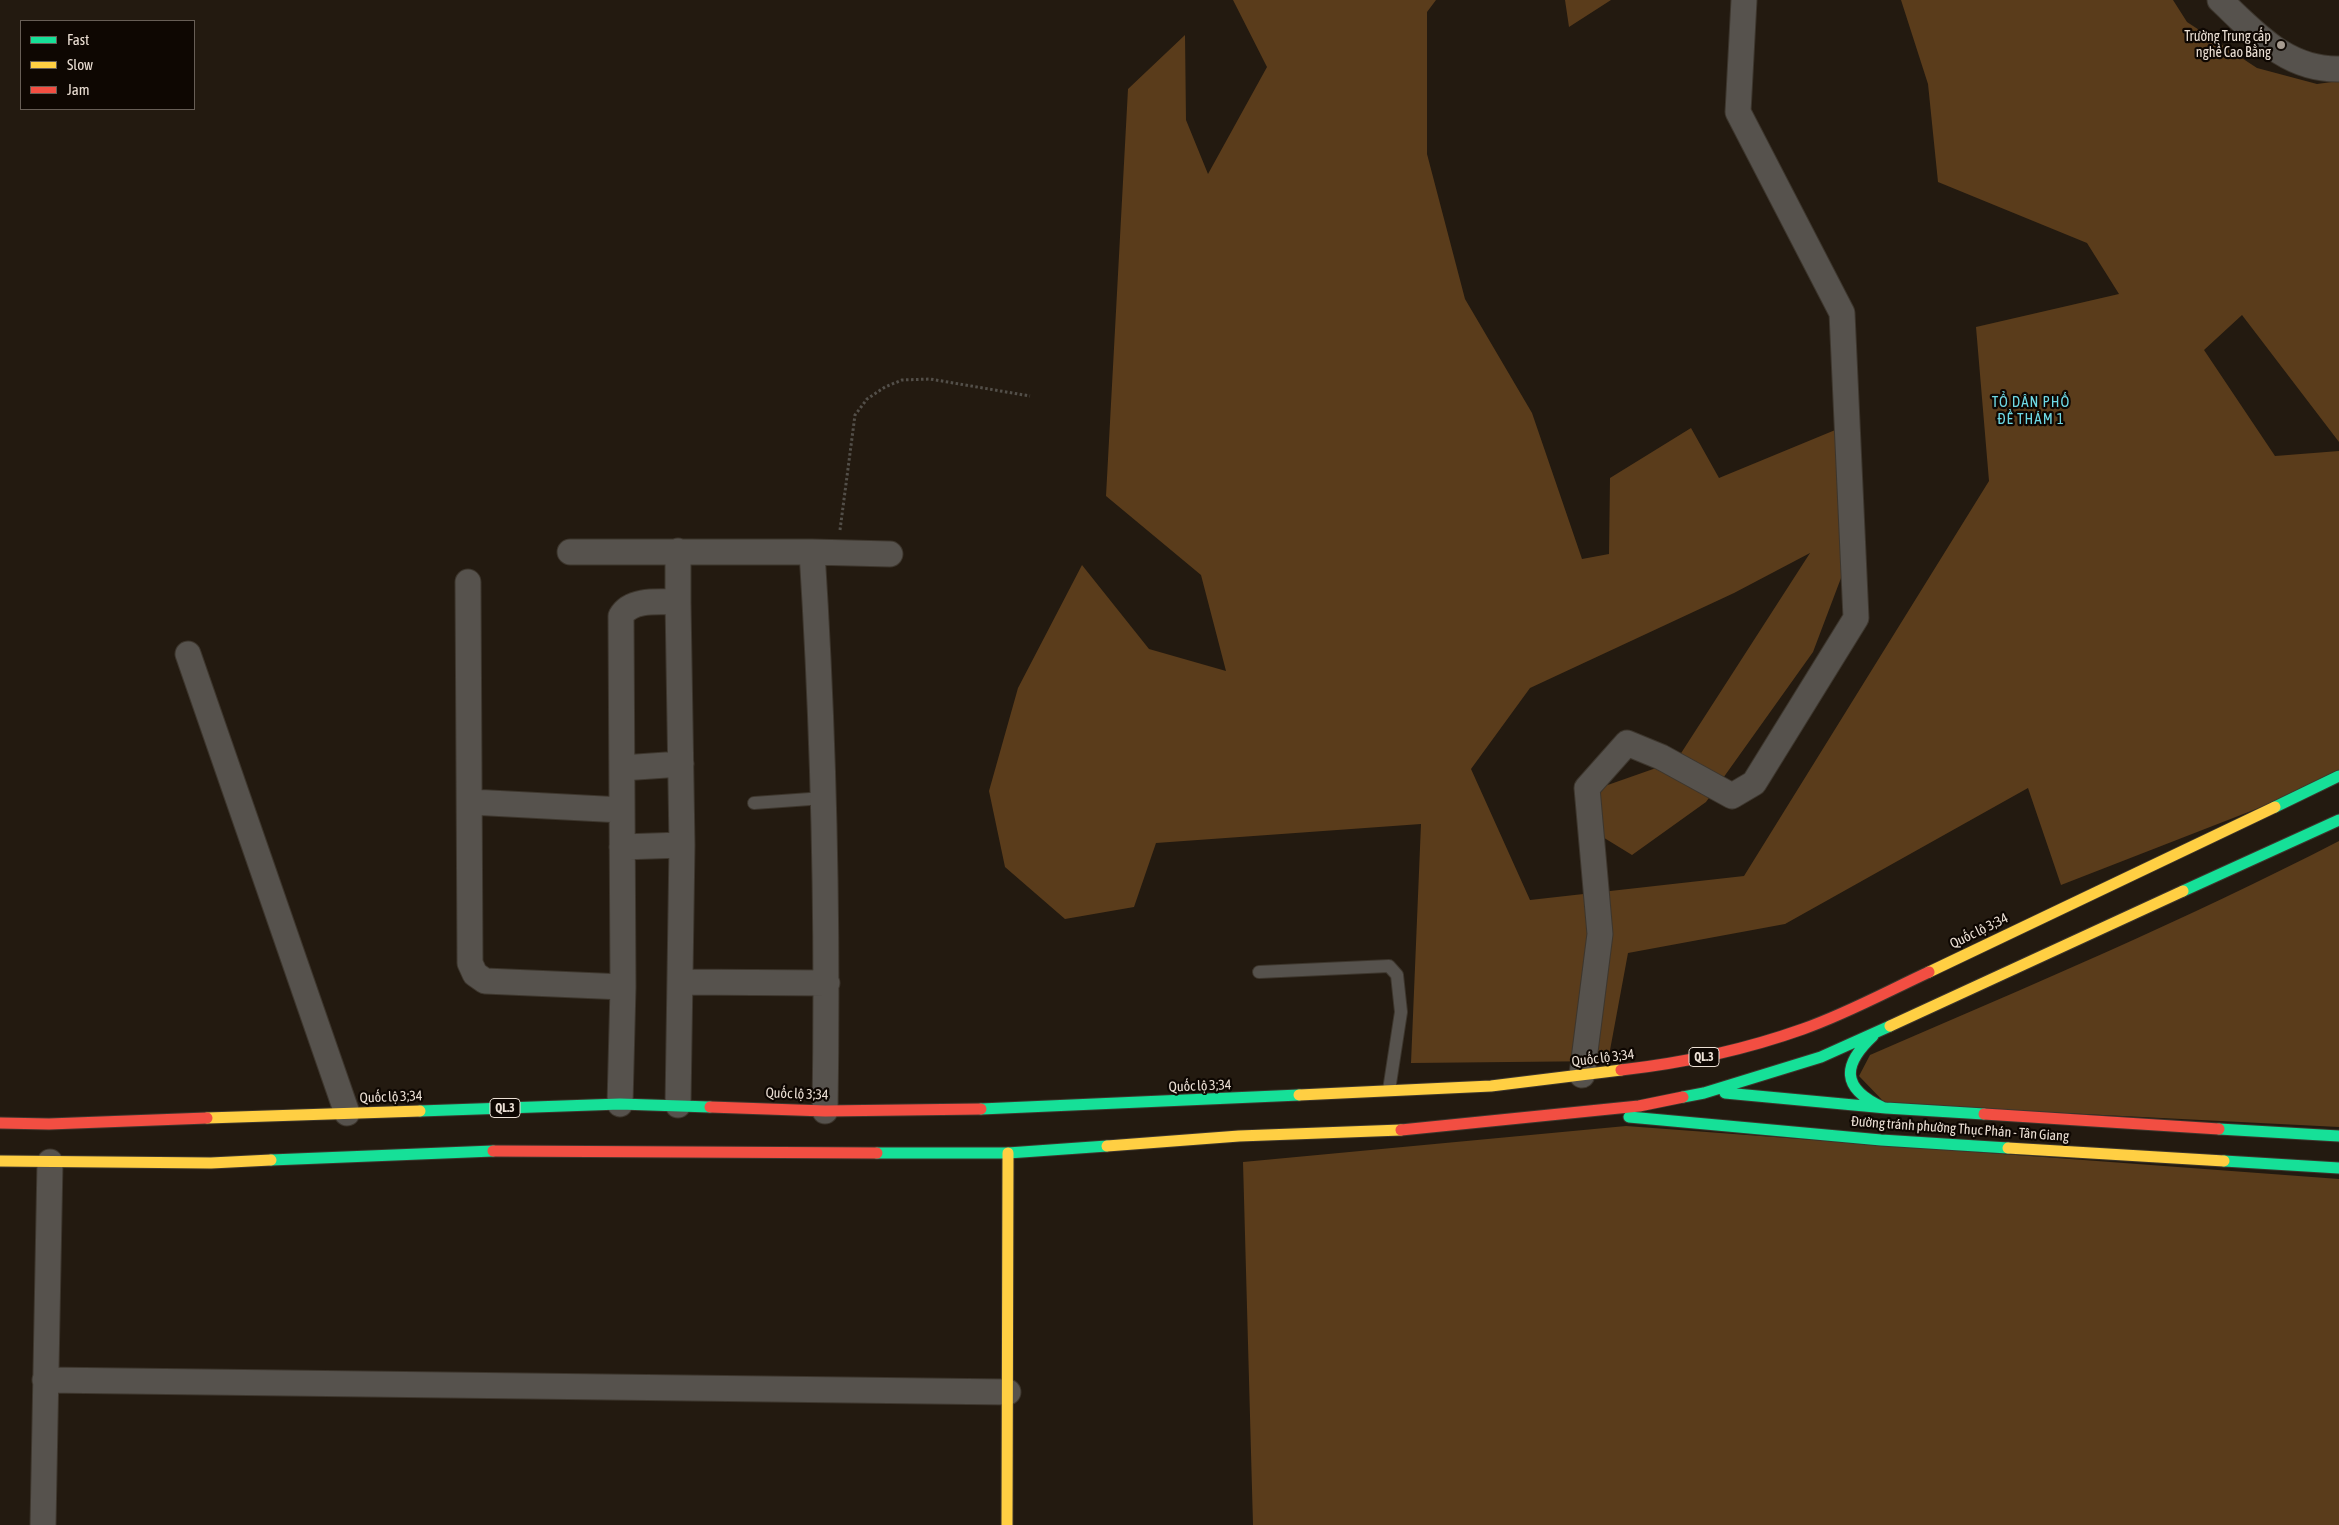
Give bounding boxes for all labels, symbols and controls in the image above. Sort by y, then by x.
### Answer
legend [20,20,195,110]
place label: Trường Trung cấp nghề Cao Bằng [2184,29,2271,62]
text: Fast [67,31,89,48]
marker: Trường Trung cấp nghề Cao Bằng [2275,39,2287,51]
text: Slow [67,56,93,73]
text: Jam [67,81,90,98]
district label: TỔ DÂN PHỐ ĐỀ THÁM 1 [1990,393,2072,428]
street label: Quốc lộ 3;34 [1947,910,2011,952]
street label: Quốc lộ 3;34 [1571,1046,1635,1070]
road number: QL.3 [1689,1048,1719,1066]
street label: Quốc lộ 3;34 [1168,1077,1232,1095]
street label: Quốc lộ 3;34 [765,1085,829,1103]
street label: Quốc lộ 3;34 [359,1088,423,1106]
road number: QL.3 [490,1098,520,1118]
street label: Đường tránh phường Thục Phán - Tân Giang [1850,1113,2070,1145]

